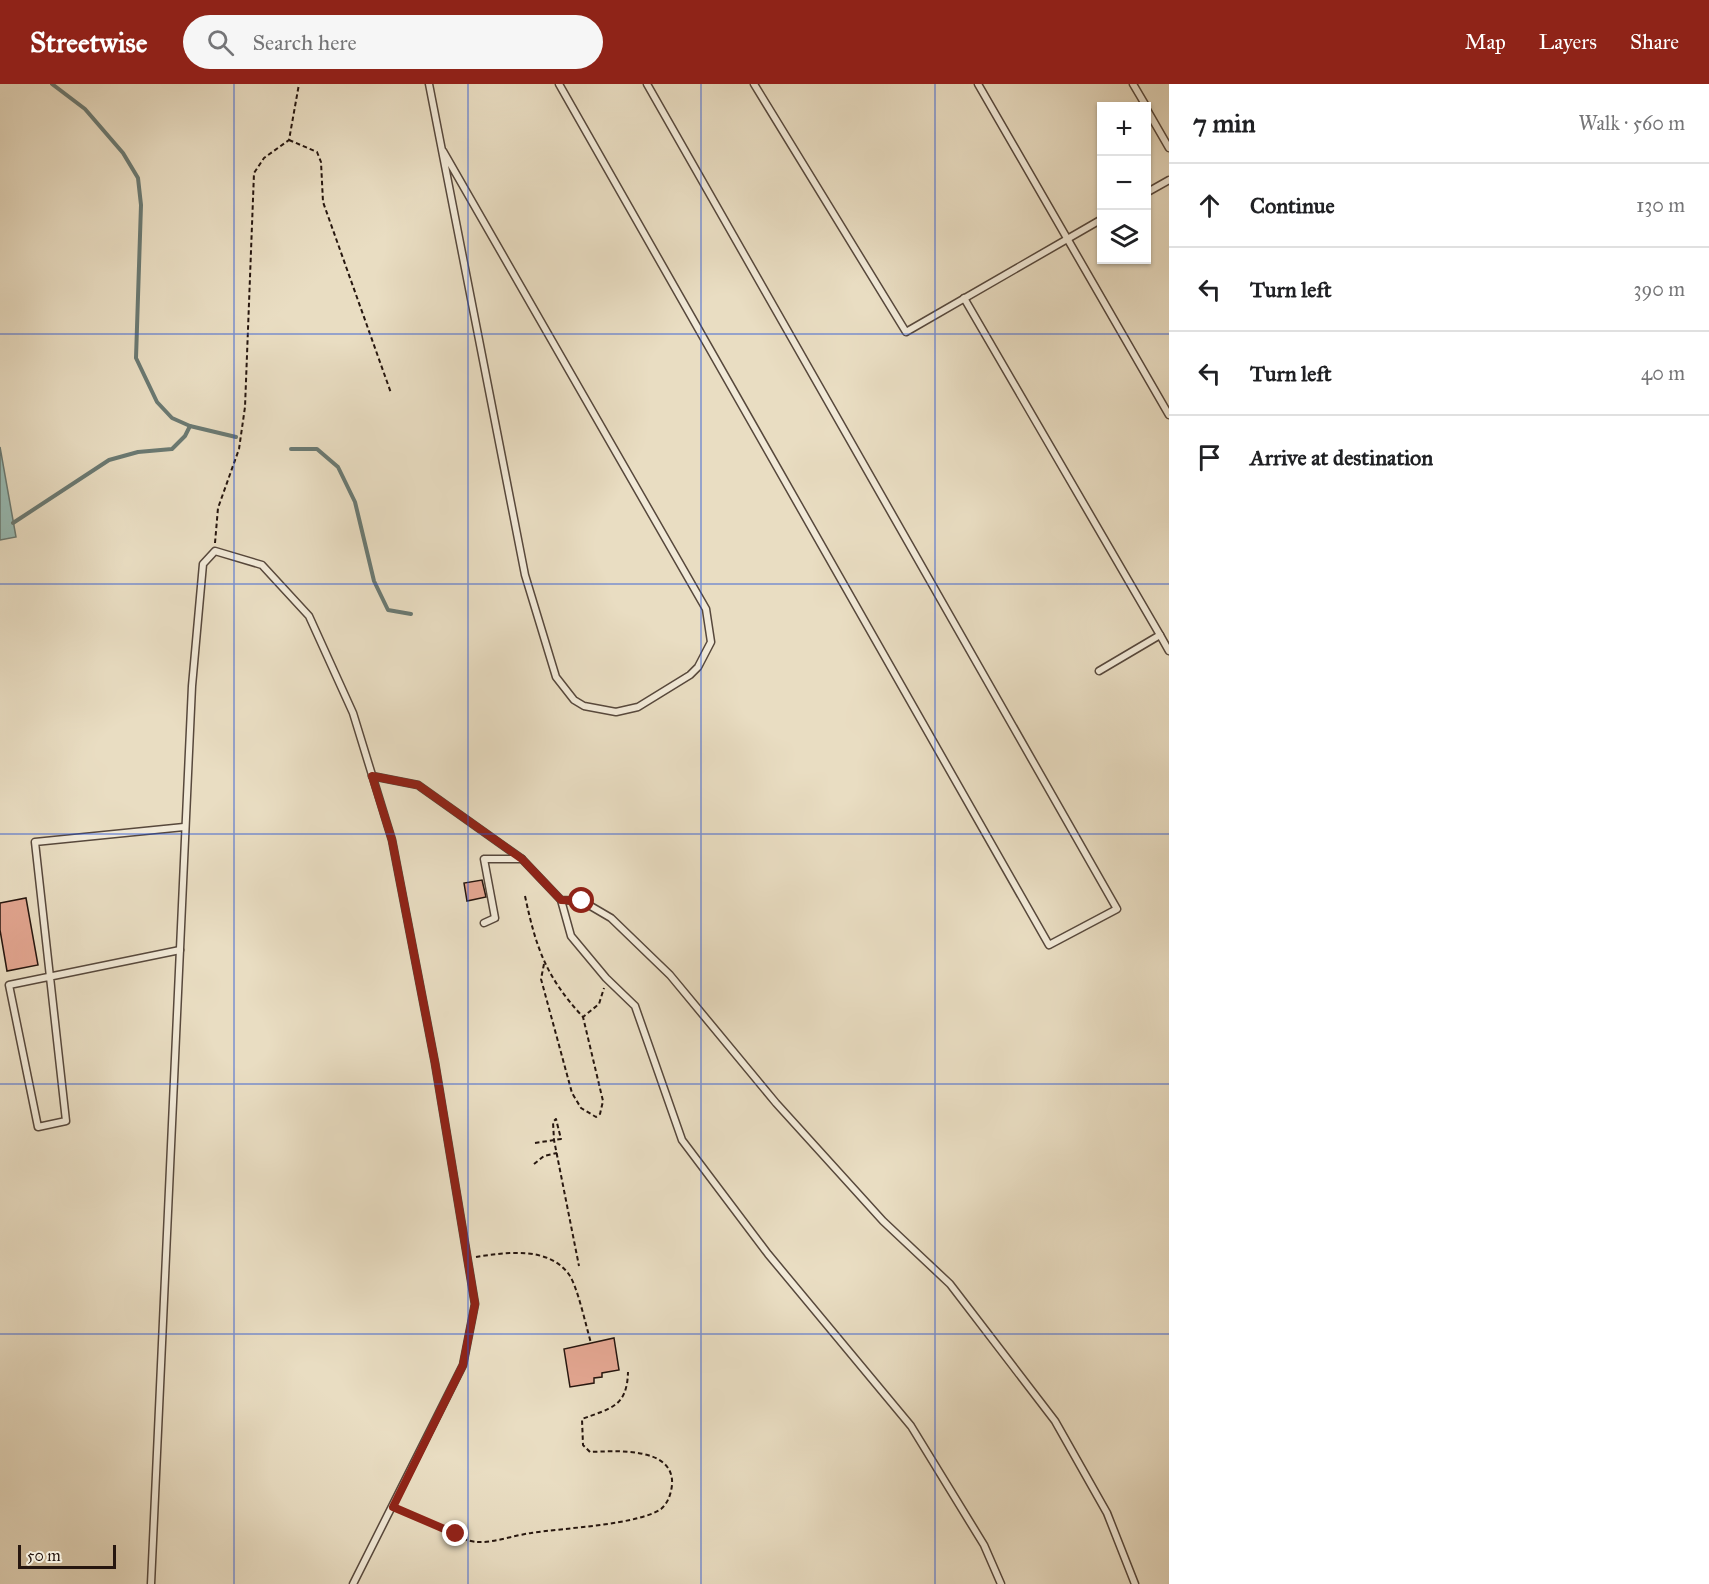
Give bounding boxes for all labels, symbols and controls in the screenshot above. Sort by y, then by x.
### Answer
search box [183,15,603,69]
text: Streetwise [30,25,147,60]
icon: search [204,26,237,59]
text: Search here [252,29,357,56]
text: Map [1465,29,1506,55]
text: Layers [1539,29,1597,55]
text: Share [1630,29,1679,55]
map controls [1097,102,1151,264]
button: + [1097,102,1151,156]
text: 7 min [1193,107,1256,139]
text: Walk · 560 m [1579,111,1685,135]
button: − [1097,156,1151,210]
icon: ahead [1193,189,1226,222]
text: Continue [1250,192,1335,219]
text: 130 m [1636,193,1685,217]
button: layers [1097,210,1151,264]
icon: left [1193,273,1226,306]
text: Turn left [1250,276,1332,303]
text: 390 m [1634,277,1685,301]
icon: left [1193,357,1226,390]
text: Turn left [1250,360,1332,387]
text: 40 m [1641,361,1685,385]
icon: arrive [1193,441,1226,474]
text: Arrive at destination [1250,444,1433,471]
route start [568,887,594,913]
route end [442,1520,468,1546]
scale bar [18,1542,116,1570]
text: 50 m [27,1546,61,1565]

